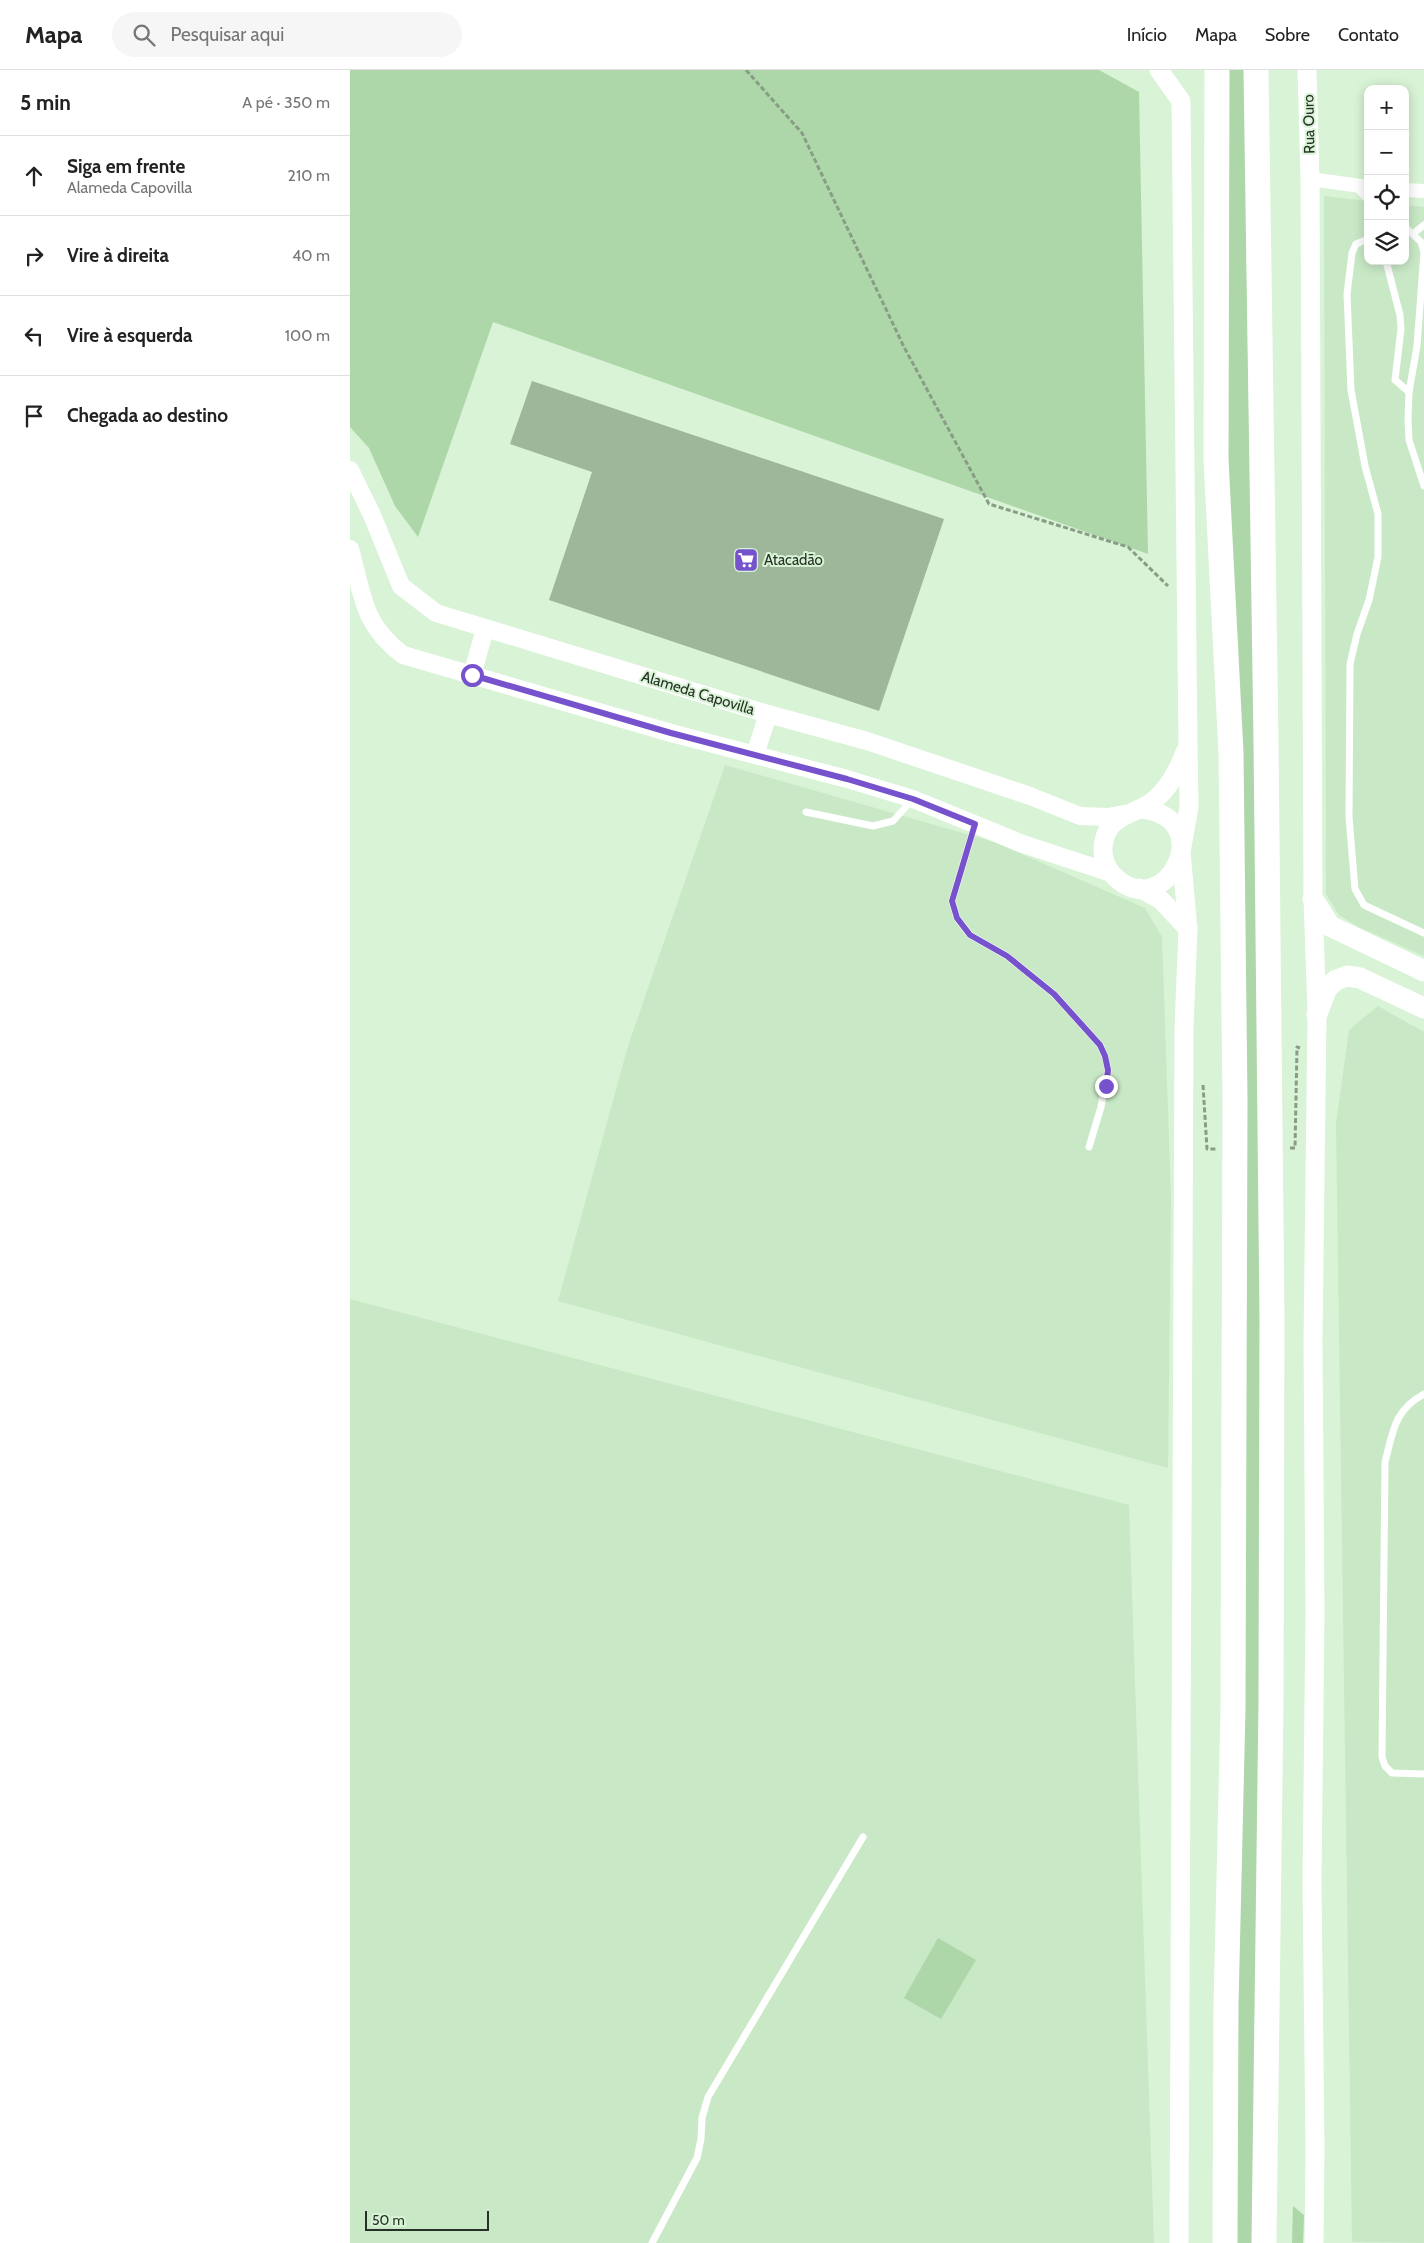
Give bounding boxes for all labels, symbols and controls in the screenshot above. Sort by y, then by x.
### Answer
search box [112,12,462,57]
text: Mapa [25,20,82,49]
icon: search [130,21,158,49]
text: Pesquisar aqui [170,23,284,46]
text: Início [1127,24,1167,46]
text: Mapa [1195,24,1237,46]
text: Sobre [1265,24,1310,46]
text: Contato [1338,24,1399,46]
map controls [1364,85,1409,265]
button: + [1364,85,1409,130]
text: 5 min [20,90,71,115]
text: A pé · 350 m [242,93,330,112]
street label: Rua Ouro [1299,94,1319,154]
button: − [1364,130,1409,175]
text: Siga em frente [67,155,185,178]
icon: ahead [20,162,48,190]
text: 210 m [288,166,330,185]
button: locate [1364,175,1409,220]
text: Alameda Capovilla [67,178,192,197]
button: layers [1364,220,1409,265]
icon: right [20,242,48,270]
text: Vire à direita [67,244,169,267]
text: 40 m [292,246,330,265]
icon: left [20,322,48,350]
text: Vire à esquerda [67,324,193,347]
text: 100 m [285,326,330,345]
icon: arrive [20,402,48,430]
text: Chegada ao destino [67,404,228,427]
supermarket icon: Atacadão [733,547,759,573]
place label: Atacadão [764,551,823,569]
route start [461,664,484,687]
street label: Alameda Capovilla [639,667,758,719]
route end [1095,1075,1118,1098]
scale bar [365,2208,489,2231]
text: 50 m [372,2211,405,2229]

